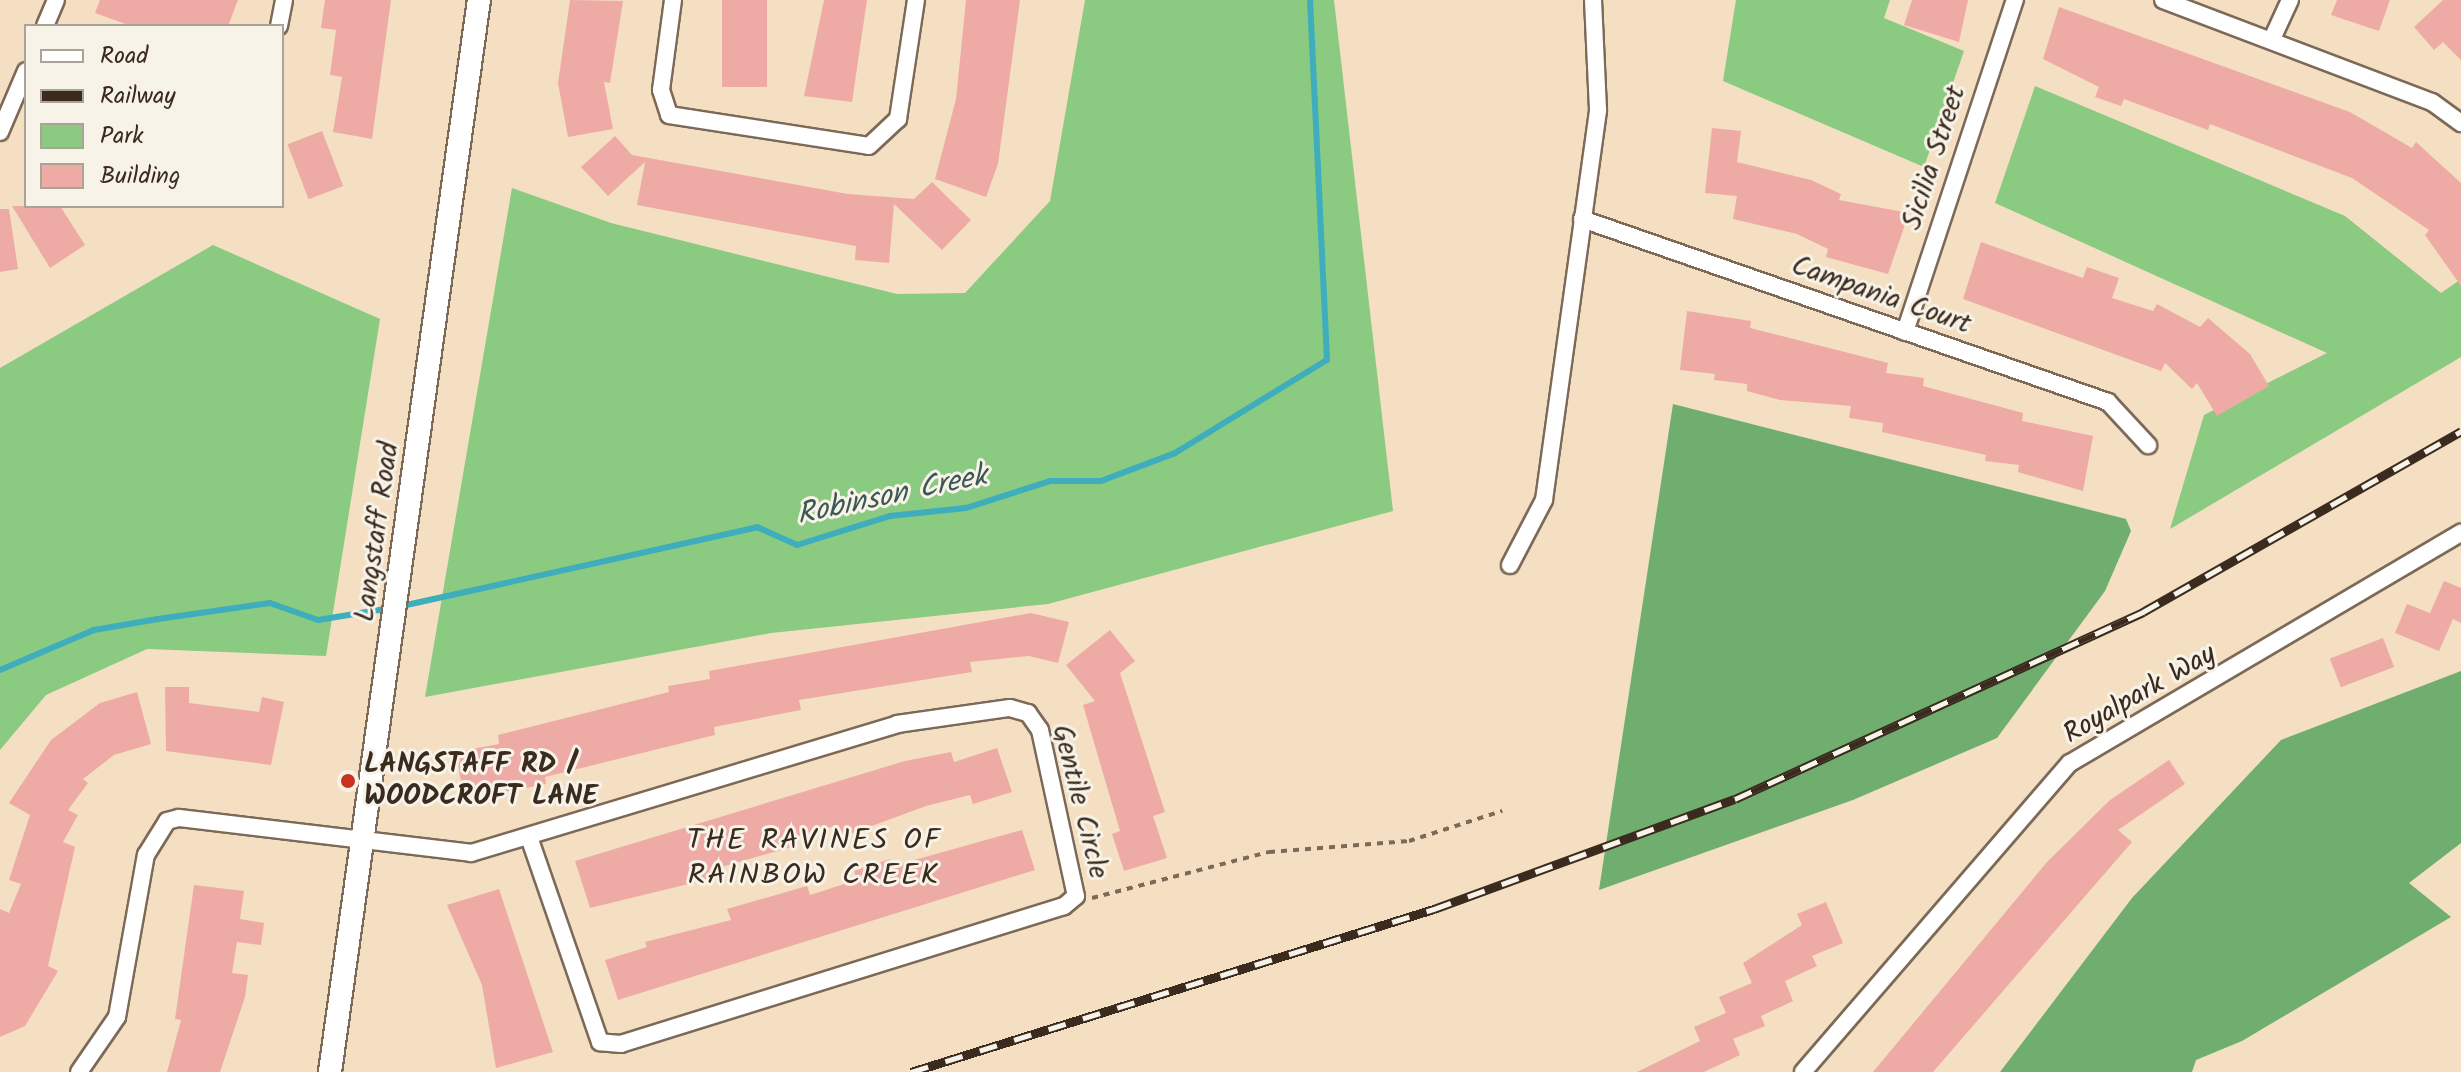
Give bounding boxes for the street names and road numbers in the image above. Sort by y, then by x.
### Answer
street label: Sicilia Street [1896,82,1974,234]
street label: Campania Court [1787,250,1975,342]
street label: Langstaff Road [349,440,407,624]
street label: Royalpark Way [2058,638,2222,752]
street label: Gentile Circle [1044,722,1114,882]

